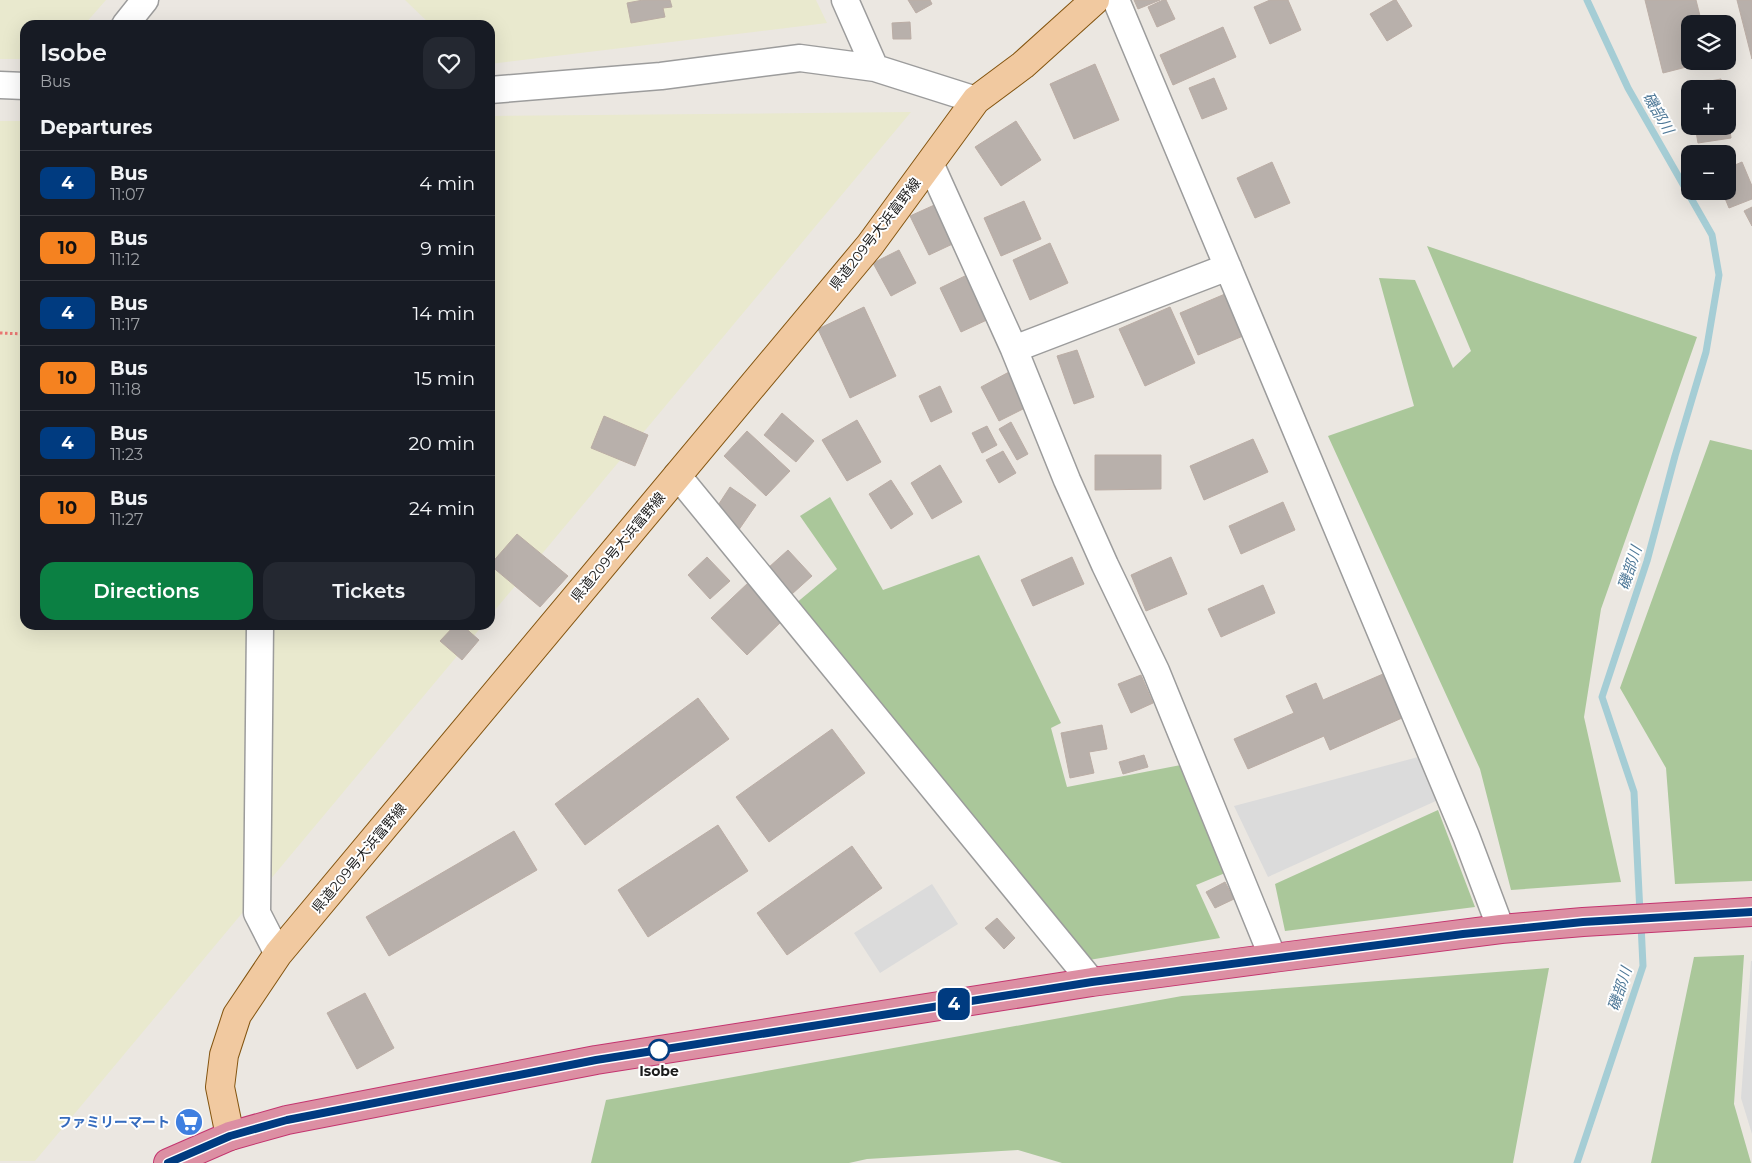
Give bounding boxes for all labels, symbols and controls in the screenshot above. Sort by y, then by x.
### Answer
map controls [1681,15,1736,200]
button: layers [1681,15,1736,70]
button: heart [423,37,475,89]
text: Isobe [40,38,107,67]
text: Bus [40,72,71,91]
button: + [1681,80,1736,135]
water label: 磯部川 [1639,89,1679,139]
text: Departures [40,116,152,139]
button: − [1681,145,1736,200]
text: Bus [110,162,148,185]
text: 4 [61,172,74,194]
text: 4 min [419,172,475,195]
street label: 県道209号大浜富野線 [826,174,924,294]
text: 11:07 [110,185,145,204]
text: Bus [110,227,148,250]
text: 10 [58,237,77,259]
text: 9 min [420,237,475,260]
text: 11:12 [110,250,140,269]
text: Bus [110,292,148,315]
text: 4 [61,302,74,324]
text: 14 min [412,302,475,325]
text: 11:17 [110,315,140,334]
text: Bus [110,357,148,380]
text: 10 [58,367,77,389]
text: 15 min [414,367,475,390]
text: 11:18 [110,380,141,399]
text: Bus [110,422,148,445]
text: 4 [61,432,74,454]
text: 20 min [409,432,475,455]
text: 11:23 [110,445,143,464]
text: Bus [110,487,148,510]
street label: 県道209号大浜富野線 [567,488,669,606]
text: 10 [58,497,77,519]
text: 24 min [409,497,475,520]
text: 11:27 [110,510,143,529]
water label: 磯部川 [1614,542,1646,592]
button: Directions [40,562,253,620]
button: Tickets [263,562,475,620]
street label: 県道209号大浜富野線 [308,799,410,917]
water label: 磯部川 [1604,963,1636,1013]
line badge: 4 [938,988,970,1020]
text: 4 [948,993,960,1015]
marker: Isobe [648,1039,670,1061]
place label: Isobe [639,1062,679,1080]
supermarket icon: ファミリーマート [174,1107,204,1137]
place label: ファミリーマート [58,1113,170,1131]

